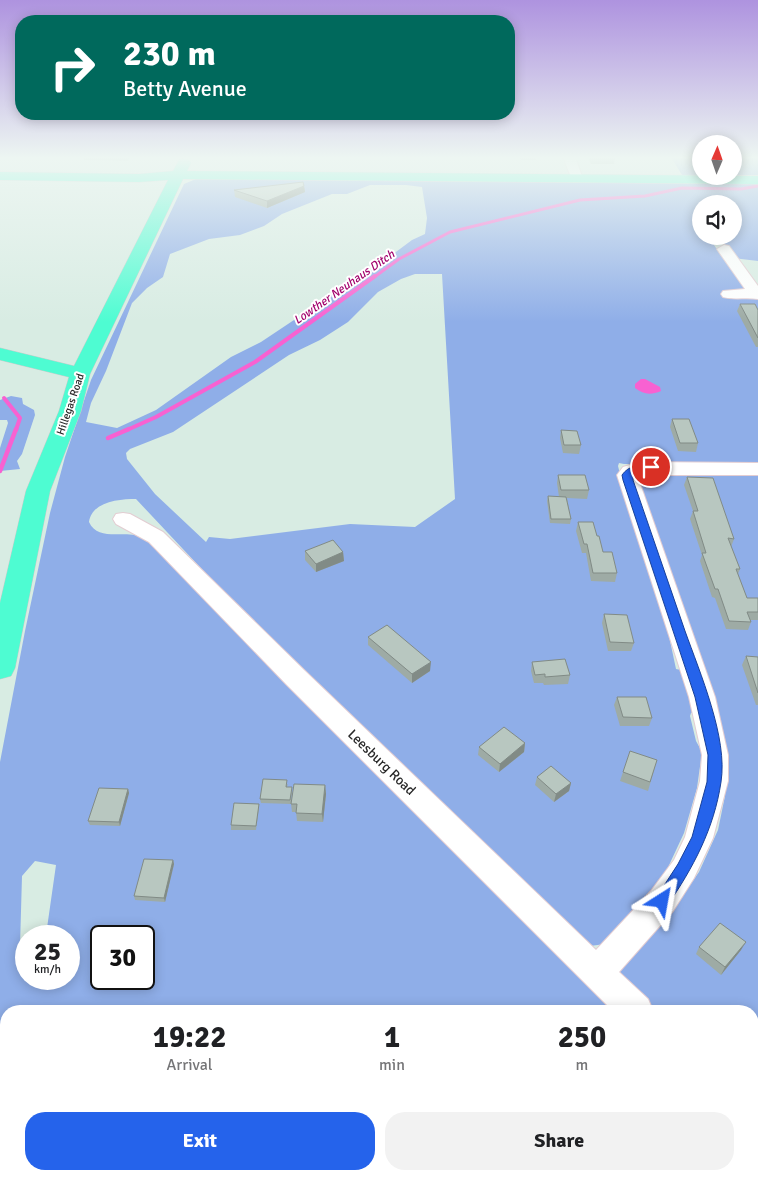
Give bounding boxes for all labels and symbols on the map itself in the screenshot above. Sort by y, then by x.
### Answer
north arrow [692,135,742,185]
water label: Lowther Neuhaus Ditch [291,247,398,328]
street label: Hillegas Road [54,371,87,437]
pin [630,446,672,488]
street label: Leesburg Road [344,726,419,799]
position arrow [635,874,687,926]
speed limit sign: 30 [90,925,155,990]

